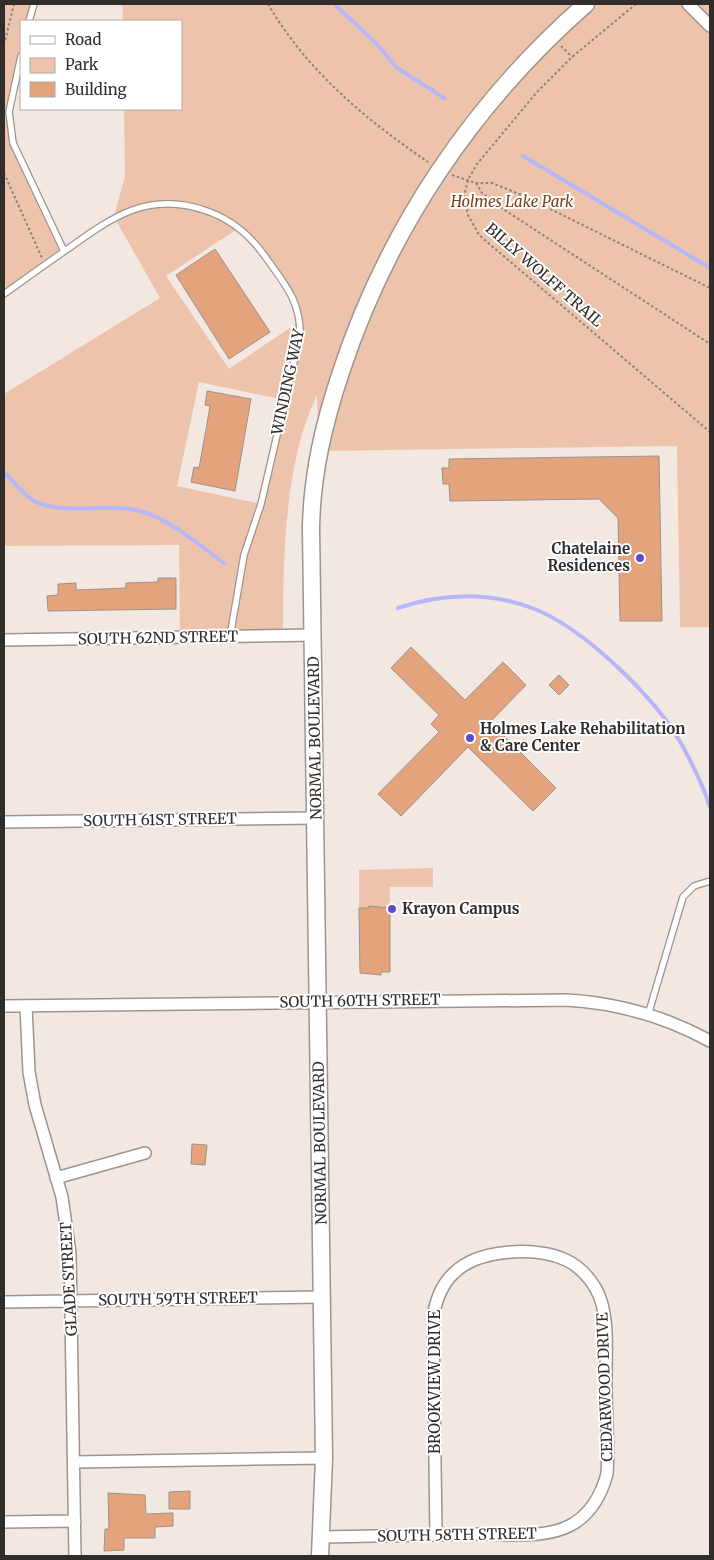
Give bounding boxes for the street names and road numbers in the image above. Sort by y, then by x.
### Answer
street label: BILLY WOLFF TRAIL [482,219,607,331]
street label: WINDING WAY [267,327,308,438]
street label: SOUTH 62ND STREET [78,627,239,648]
street label: NORMAL BOULEVARD [304,656,325,820]
street label: SOUTH 61ST STREET [83,809,238,830]
street label: SOUTH 60TH STREET [279,990,441,1011]
street label: NORMAL BOULEVARD [309,1061,330,1225]
street label: GLADE STREET [56,1221,81,1336]
street label: SOUTH 59TH STREET [98,1288,259,1309]
street label: BROOKVIEW DRIVE [425,1310,444,1454]
street label: CEDARWOOD DRIVE [592,1312,617,1462]
street label: SOUTH 58TH STREET [377,1524,538,1545]

